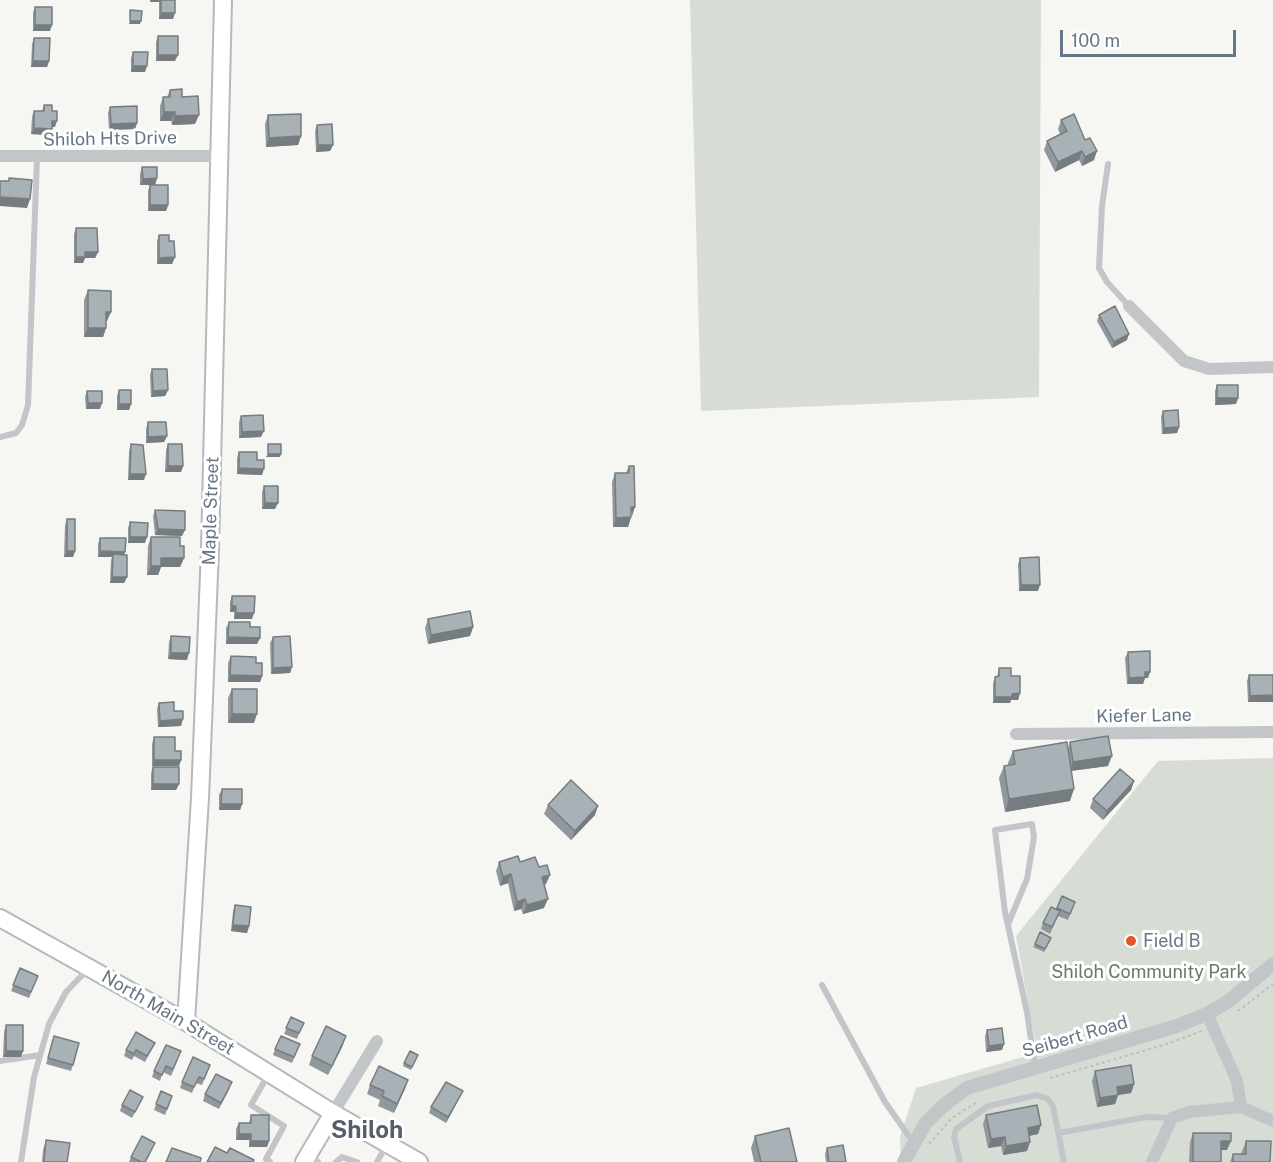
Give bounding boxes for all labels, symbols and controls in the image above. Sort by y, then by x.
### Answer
scale bar [1063,18,1238,56]
text: 100 m [1071,30,1120,51]
street label: Shiloh Hts Drive [43,127,177,151]
street label: Maple Street [198,456,224,566]
street label: Kiefer Lane [1096,704,1192,728]
place label: Field B [1143,930,1201,952]
marker: Field B [1124,934,1138,948]
park label: Shiloh Community Park [1051,961,1247,983]
street label: North Main Street [98,966,238,1060]
street label: Seibert Road [1020,1012,1130,1062]
district label: Shiloh [331,1117,403,1145]

